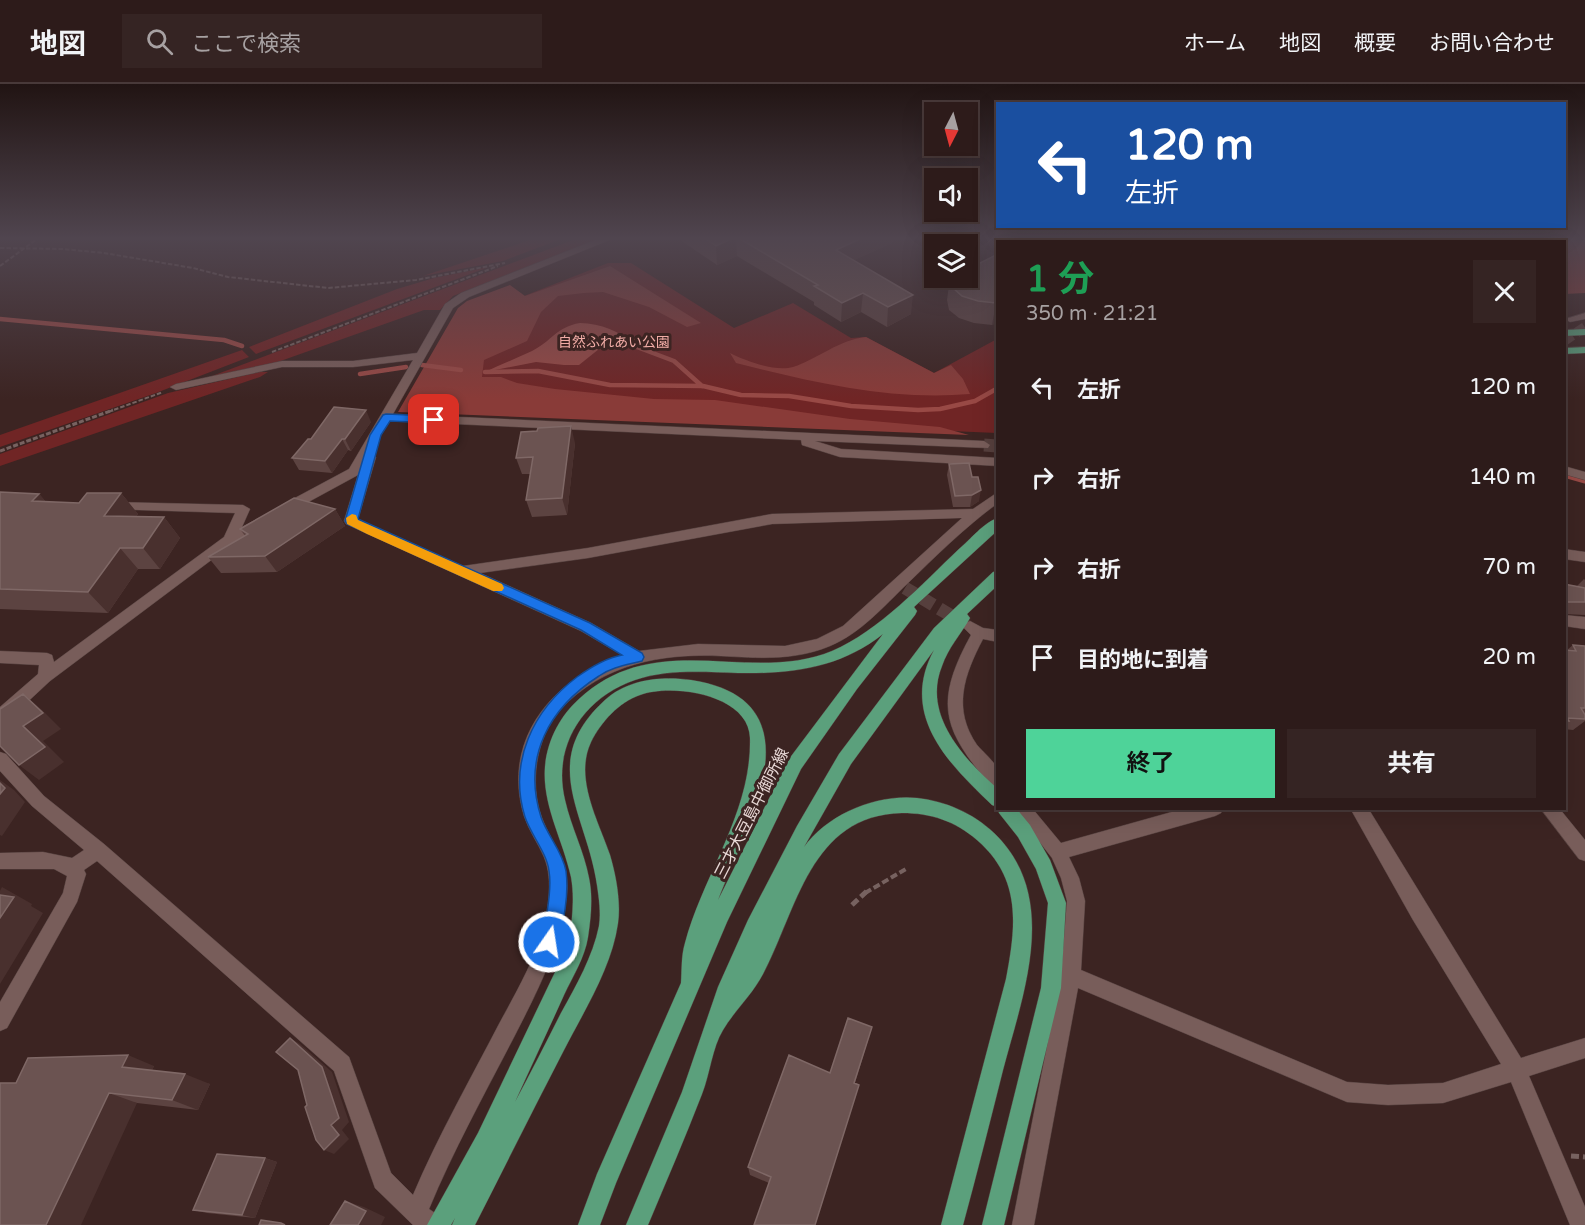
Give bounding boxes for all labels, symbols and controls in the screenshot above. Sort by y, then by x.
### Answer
search box [122,14,542,68]
icon: search [143,25,176,58]
text: 地図 [30,27,86,61]
text: ここで検索 [191,31,301,57]
text: ホーム [1184,31,1246,56]
text: 地図 [1279,31,1321,56]
text: 概要 [1354,31,1396,56]
text: お問い合わせ [1429,31,1555,56]
north arrow [924,102,978,156]
map controls [924,102,978,288]
text: 120 m [1125,120,1254,171]
icon: left [1026,126,1104,204]
button: sound [924,168,978,222]
text: 左折 [1125,177,1179,210]
button: layers [924,234,978,288]
text: 1 分 [1026,258,1094,301]
button: close [1473,260,1536,323]
text: 350 m · 21:21 [1026,302,1158,326]
park label: 自然ふれあい公園 [558,334,670,351]
icon: left [1026,371,1059,404]
text: 120 m [1469,374,1536,400]
text: 左折 [1077,377,1121,403]
pin [408,394,459,445]
icon: arrive [417,403,450,436]
icon: right [1026,461,1059,494]
text: 140 m [1469,464,1536,490]
text: 右折 [1077,467,1121,493]
icon: right [1026,551,1059,584]
text: 70 m [1482,554,1536,580]
text: 右折 [1077,557,1121,583]
icon: arrive [1026,641,1059,674]
text: 20 m [1482,644,1536,670]
text: 目的地に到着 [1077,647,1209,673]
button: 終了 [1026,729,1275,798]
button: 共有 [1287,729,1536,798]
street label: 三才大豆島中御所線 [710,745,793,882]
position arrow [517,910,581,974]

